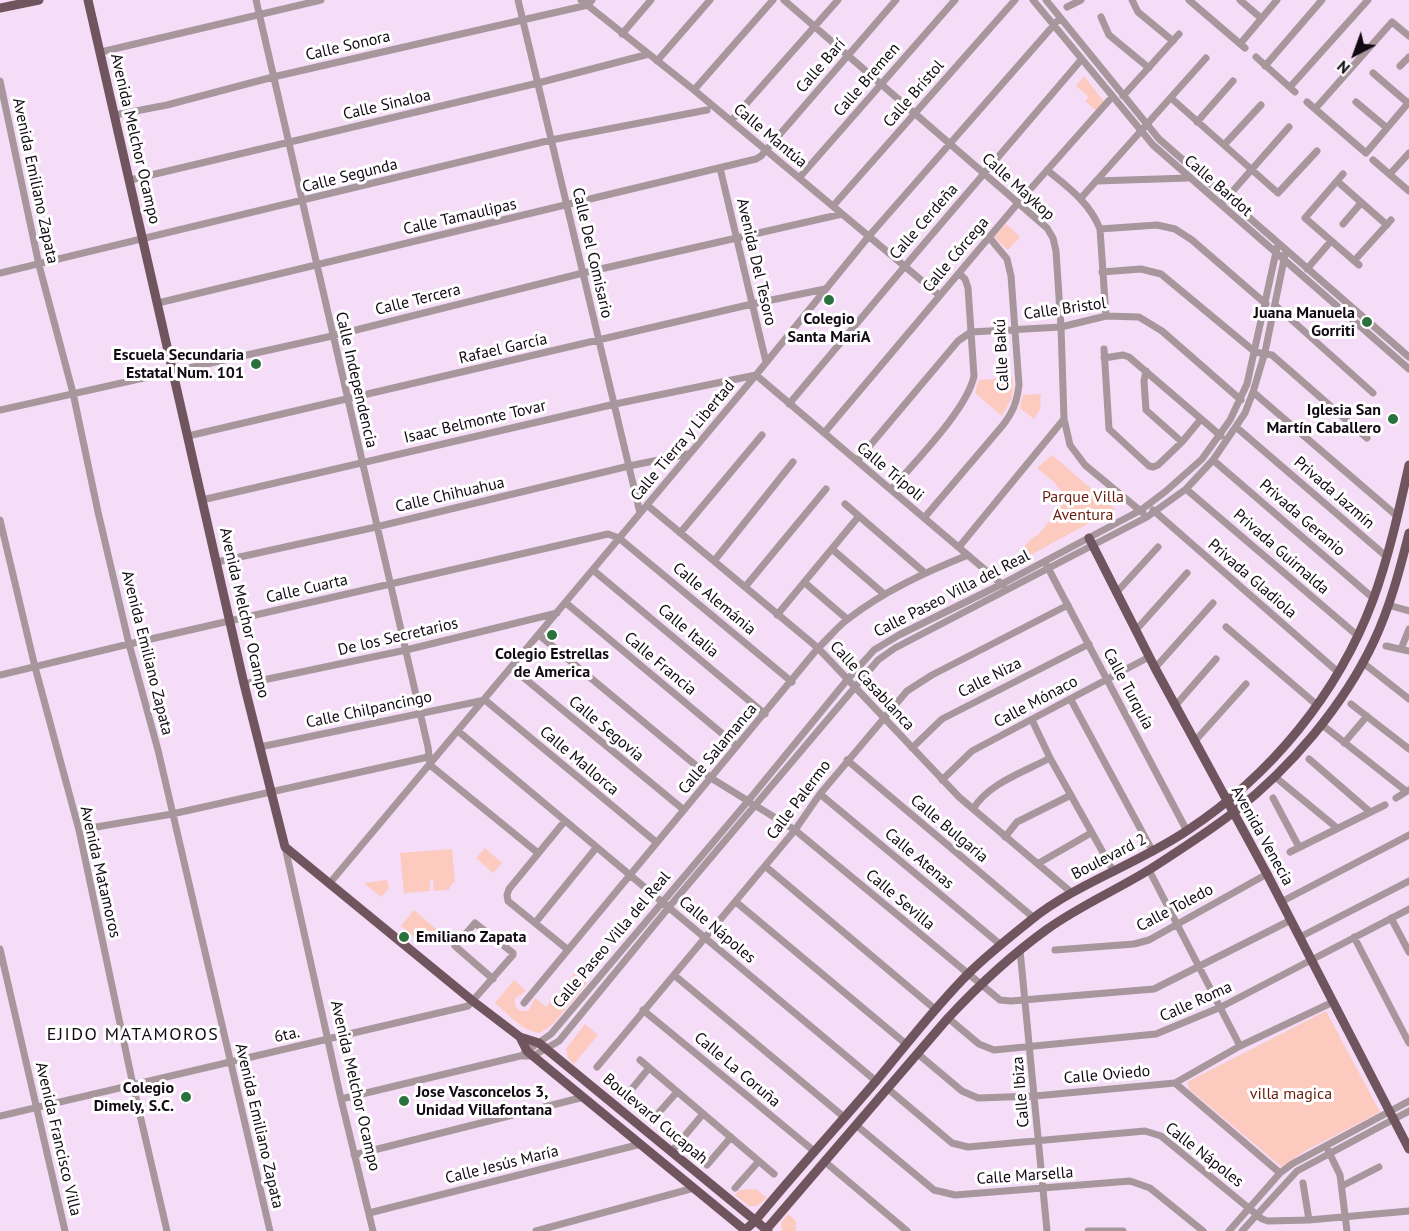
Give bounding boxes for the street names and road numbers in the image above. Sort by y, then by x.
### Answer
street label: Calle Sonora [304,27,392,65]
street label: Calle Barí [792,35,850,97]
street label: Calle Bremen [830,39,904,121]
street label: Avenida Melchor Ocampo [106,52,164,226]
street label: Calle Brístol [880,56,948,132]
street label: Calle Sinaloa [341,86,433,124]
street label: Avenida Emiliano Zapata [8,96,62,266]
street label: Calle Mantúa [729,100,811,172]
street label: Calle Maykop [978,149,1058,225]
street label: Calle Bardot [1180,151,1256,221]
street label: Calle Segunda [300,155,400,197]
street label: Calle Cerdeña [886,180,962,264]
street label: Calle Del Comisario [568,186,616,320]
street label: Calle Tamaulipas [402,195,518,239]
street label: Avenida Del Tesoro [732,196,780,328]
street label: Calle Córcega [919,213,993,297]
street label: Calle Tercera [373,280,463,320]
street label: Calle Bristol [1023,294,1107,324]
street label: Calle Independencia [331,310,381,450]
street label: Calle Bakú [991,318,1013,392]
street label: Rafael García [457,330,549,368]
street label: Calle Tierra y Libertad [627,377,739,505]
street label: Isaac Belmonte Tovar [402,396,548,448]
street label: Calle Trípoli [853,438,927,506]
street label: Privada Jazmín [1290,453,1378,533]
street label: Calle Chihuahua [394,473,506,517]
street label: Privada Geranio [1255,475,1349,561]
street label: Privada Guirnalda [1229,505,1333,599]
street label: Avenida Melchor Ocampo [215,526,273,700]
street label: Privada Gladiola [1204,535,1300,623]
street label: Calle Paseo Villa del Real [871,546,1033,642]
street label: Calle Alemánia [669,559,759,639]
street label: Avenida Emiliano Zapata [117,569,177,737]
street label: Calle Cuarta [264,570,350,608]
street label: Calle Italia [654,600,722,662]
street label: De los Secretarios [336,614,460,660]
street label: Calle Francia [620,628,700,700]
street label: Calle Casablanca [826,637,918,735]
street label: Calle Turquía [1099,645,1157,733]
street label: Calle Niza [955,654,1025,702]
street label: Calle Mónaco [991,672,1081,732]
street label: Calle Chilpancingo [304,687,434,733]
street label: Calle Segovia [565,692,647,766]
street label: Calle Salamanca [675,700,761,798]
street label: Calle Mallorca [535,722,623,800]
street label: Calle Palermo [763,756,835,844]
street label: Avenida Venecia [1227,783,1297,889]
street label: Calle Bulgaria [906,791,992,867]
street label: Avenida Matamoros [76,804,124,940]
street label: Calle Atenas [880,824,958,894]
street label: Boulevard 2 [1068,830,1150,884]
street label: Calle Sevilla [862,866,938,934]
street label: Calle Paseo Villa del Real [549,868,675,1012]
street label: Calle Toledo [1133,880,1217,936]
street label: Calle Nápoles [675,892,759,968]
street label: Calle Roma [1157,978,1235,1026]
street label: Avenida Melchor Ocampo [326,999,384,1173]
street label: 6ta. [272,1023,302,1047]
street label: Calle La Coruña [690,1028,784,1112]
street label: Avenida Emiliano Zapata [231,1042,287,1210]
street label: Calle Ibiza [1008,1056,1034,1128]
street label: Avenida Francisco Villa [31,1060,85,1218]
street label: Calle Oviedo [1063,1062,1151,1088]
street label: Boulevard Cucapah [599,1070,711,1168]
street label: Calle Nápoles [1161,1118,1247,1192]
street label: Calle Jesús María [443,1142,561,1188]
street label: Calle Marsella [976,1163,1074,1189]

